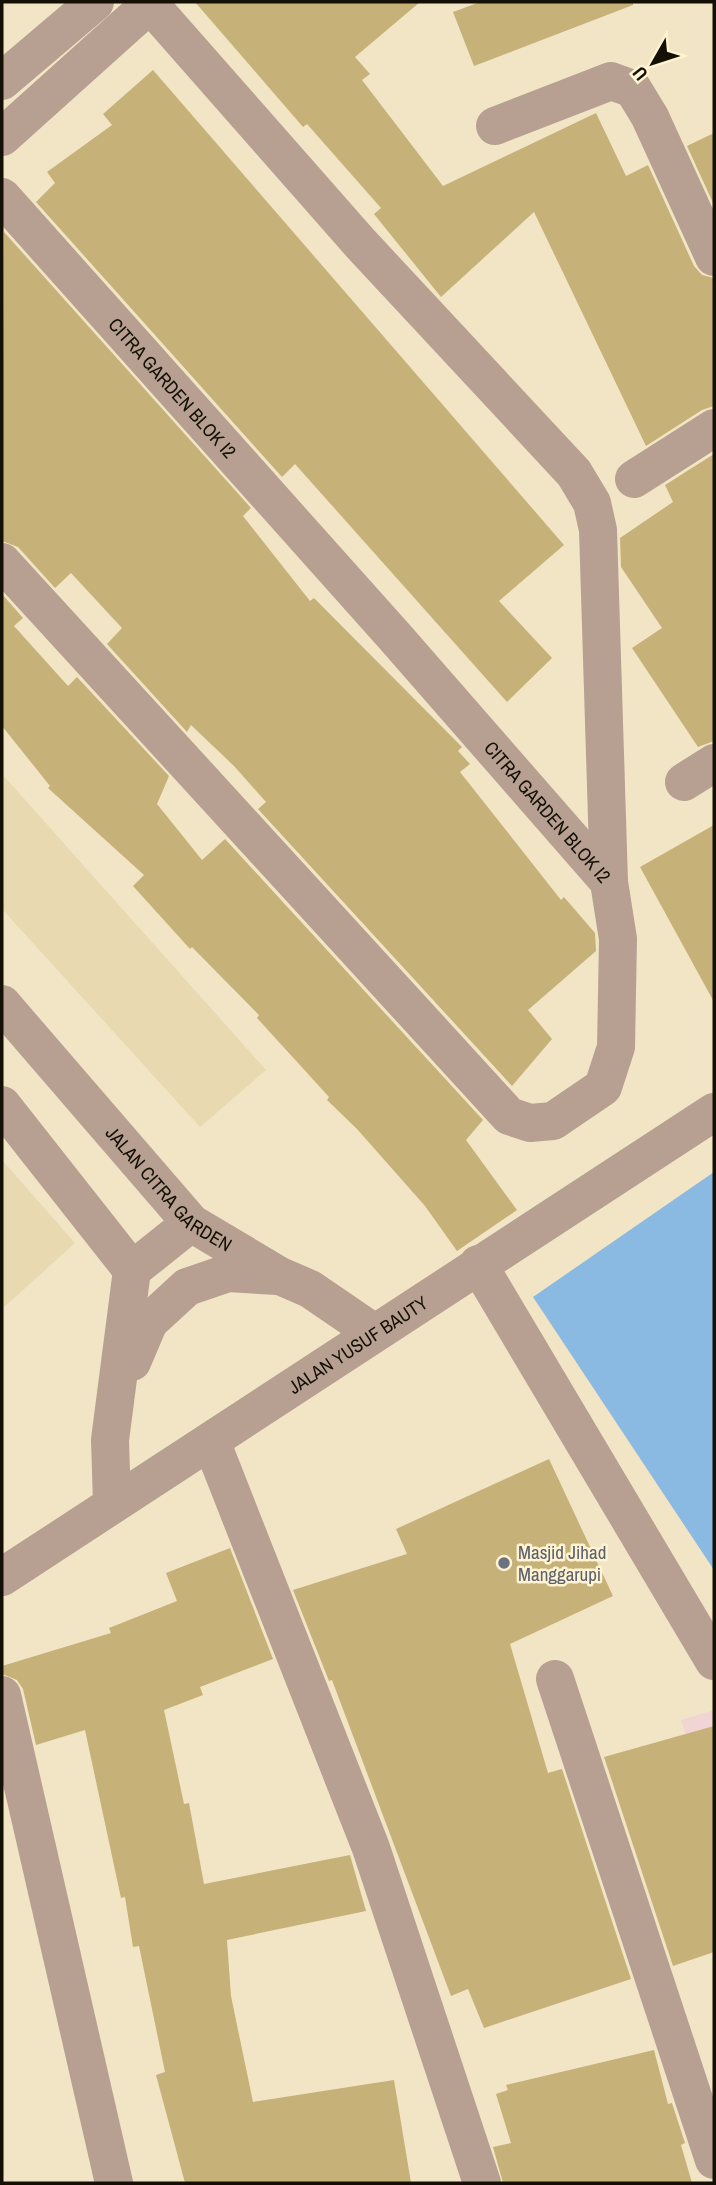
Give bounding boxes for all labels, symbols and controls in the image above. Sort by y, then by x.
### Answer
north arrow [618,28,688,98]
text: U [626,61,653,86]
street label: CITRA GARDEN BLOK I2 [103,312,242,464]
street label: CITRA GARDEN BLOK I2 [479,735,617,888]
street label: JALAN CITRA GARDEN [100,1120,237,1258]
street label: JALAN YUSUF BAUTY [283,1289,433,1400]
place label: Masjid Jihad Manggarupi [518,1539,606,1587]
marker: Masjid Jihad Manggarupi [496,1555,512,1571]

